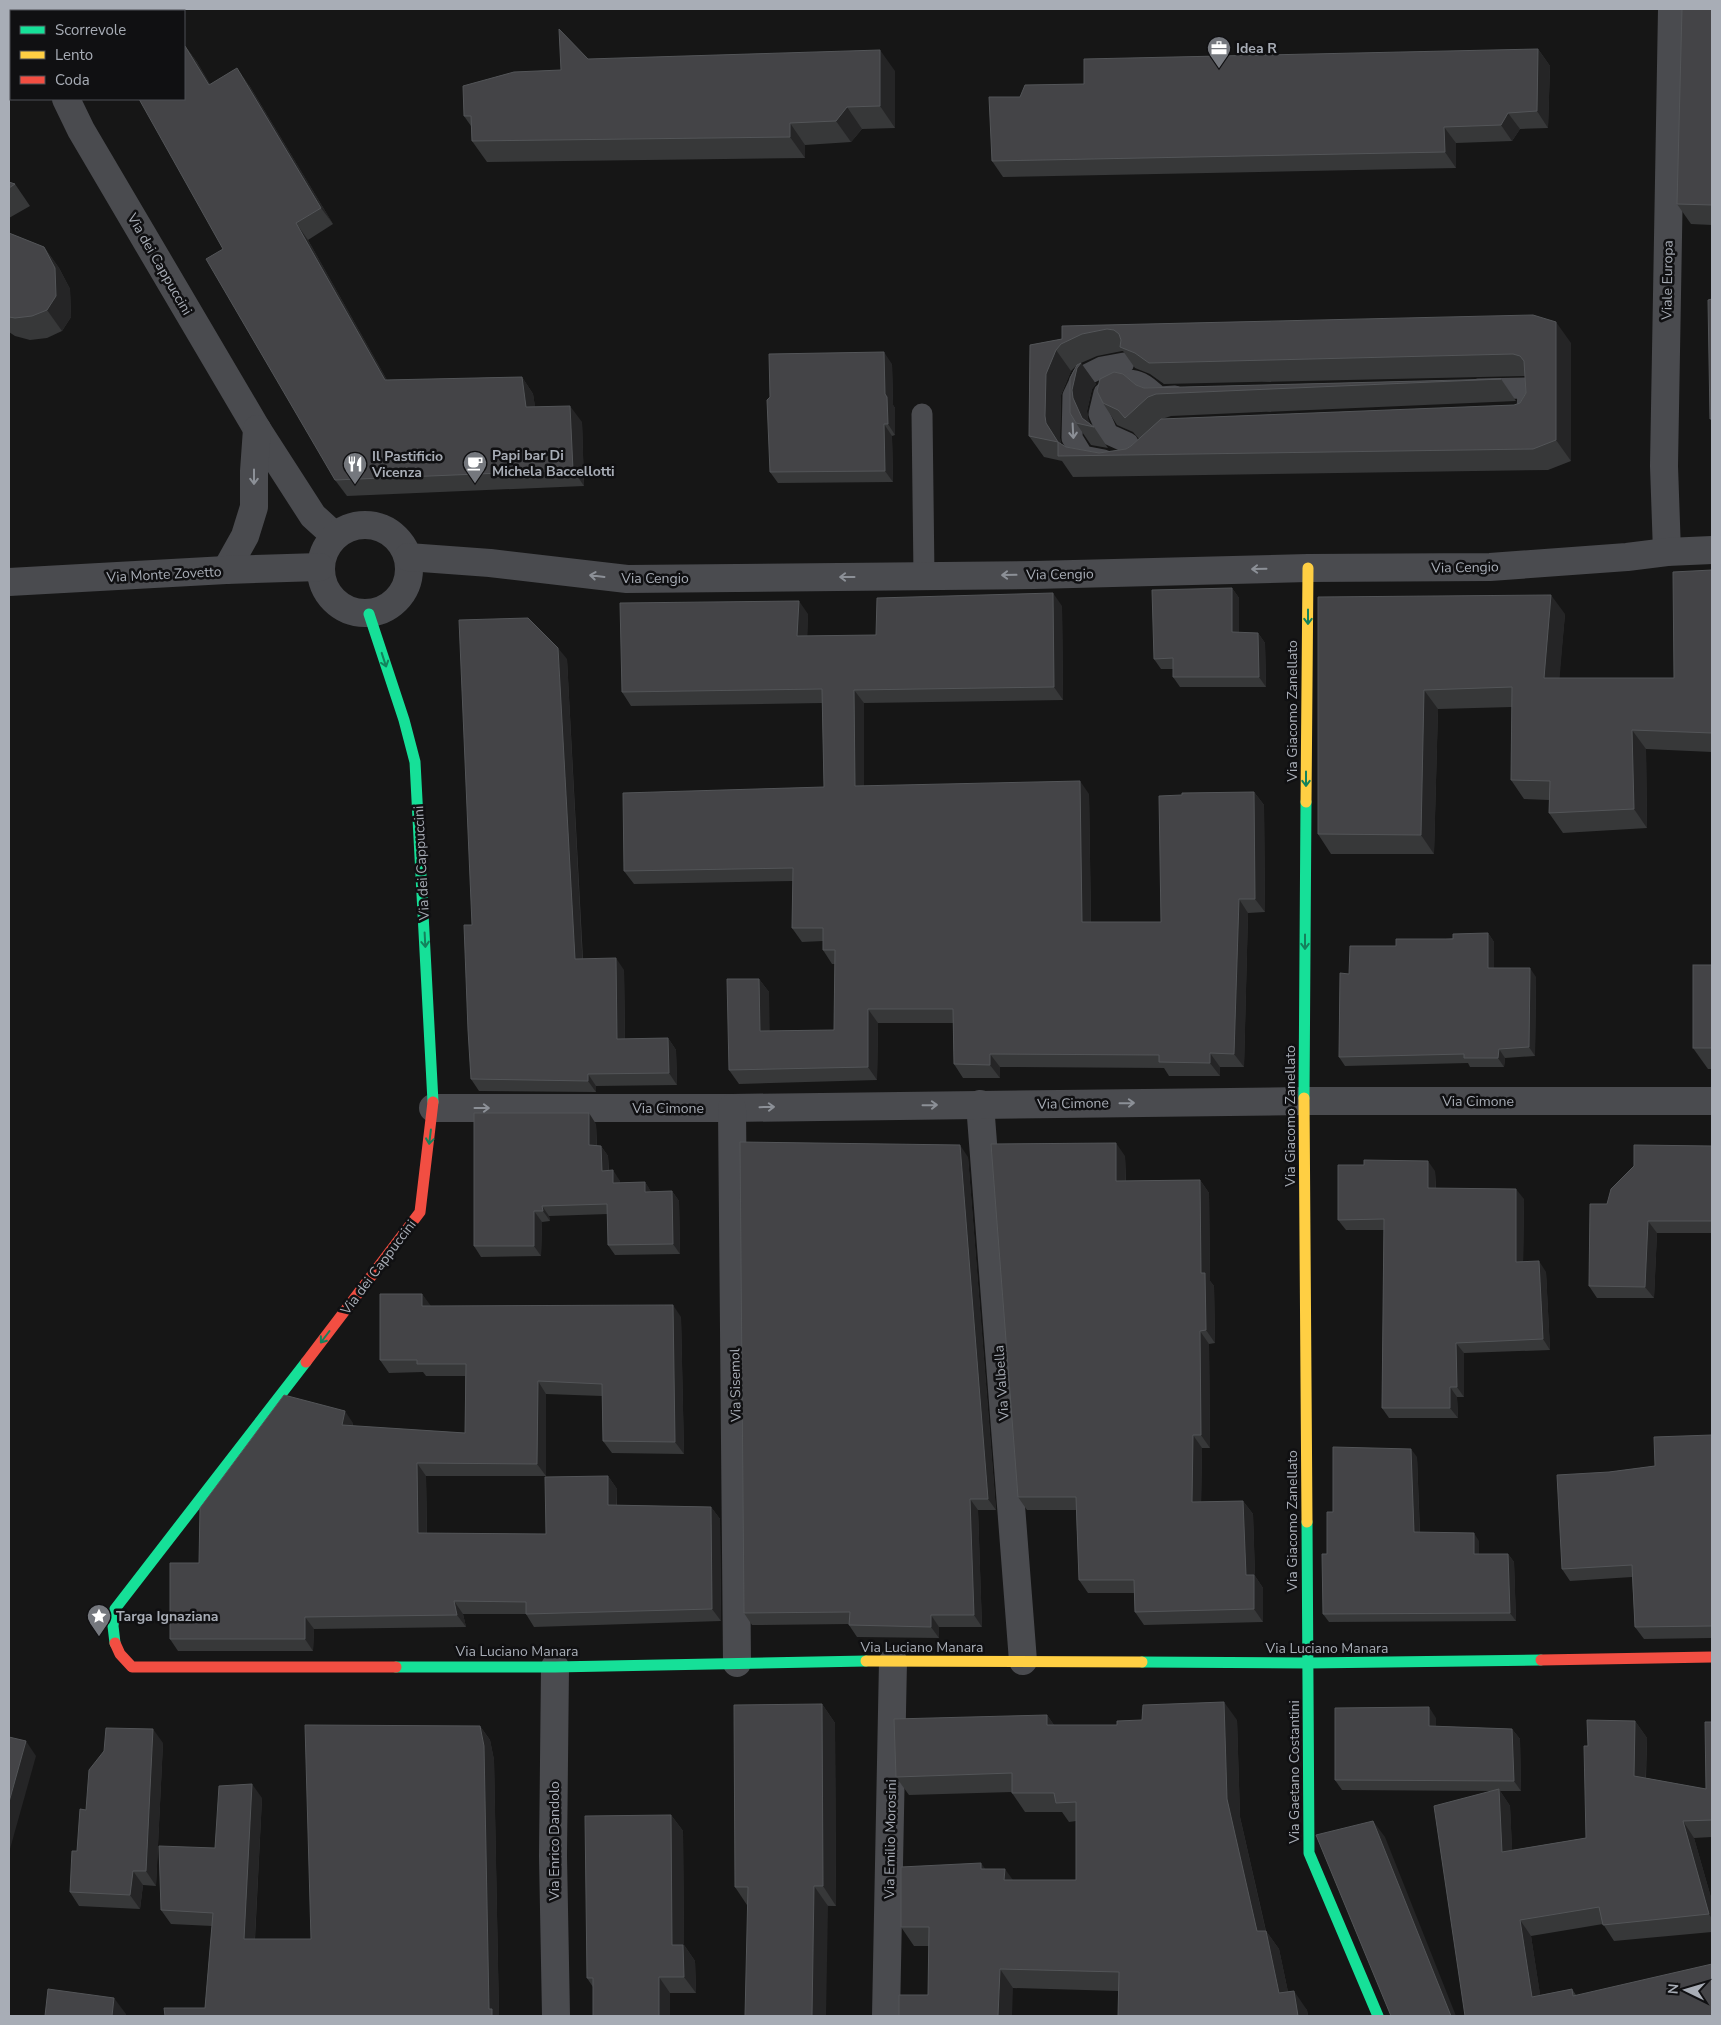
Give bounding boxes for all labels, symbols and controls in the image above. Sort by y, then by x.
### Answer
legend [10,10,185,100]
text: Scorrevole [55,20,126,40]
office icon: Idea R [1206,35,1232,69]
place label: Idea R [1236,39,1277,58]
text: Lento [55,45,93,65]
text: Coda [55,70,90,90]
street label: Via dei Cappuccini [122,209,196,319]
street label: Viale Europa [1657,240,1678,321]
one-way arrow [1069,423,1078,439]
place label: Papi bar Di Michela Baccellotti [492,446,615,481]
place label: Il Pastificio Vicenza [371,447,443,482]
cafe icon: Papi bar Di Michela Baccellotti [462,450,488,484]
restaurant icon: Il Pastificio Vicenza [342,451,368,485]
one-way arrow [249,469,259,485]
street label: Via Cengio [1430,557,1499,578]
street label: Via Monte Zovetto [105,562,222,587]
street label: Via Cengio [1025,564,1094,585]
one-way arrow [1252,565,1268,574]
street label: Via Cengio [620,569,689,588]
one-way arrow [1002,570,1018,580]
one-way arrow [589,571,605,581]
one-way arrow [839,572,856,582]
one-way arrow [1303,608,1313,625]
street label: Via Giacomo Zanellato [1283,640,1302,783]
one-way arrow [380,652,389,668]
one-way arrow [1302,771,1311,787]
street label: Via dei Cappuccini [409,805,434,922]
one-way arrow [420,932,429,948]
one-way arrow [1300,934,1310,950]
street label: Via Giacomo Zanellato [1281,1045,1300,1188]
street label: Via Cimone [1441,1092,1514,1111]
street label: Via Cimone [1036,1093,1109,1114]
one-way arrow [1118,1098,1135,1108]
street label: Via Cimone [631,1099,704,1118]
one-way arrow [921,1100,937,1110]
one-way arrow [474,1103,490,1113]
one-way arrow [759,1103,775,1112]
one-way arrow [424,1129,434,1145]
street label: Via dei Cappuccini [336,1216,420,1320]
one-way arrow [320,1330,330,1344]
street label: Via Valbella [989,1345,1014,1422]
street label: Via Sisemol [725,1347,746,1423]
street label: Via Giacomo Zanellato [1283,1450,1302,1593]
place icon: Targa Ignaziana [86,1603,112,1637]
place label: Targa Ignaziana [116,1607,218,1626]
street label: Via Luciano Manara [860,1638,983,1657]
street label: Via Luciano Manara [1265,1639,1388,1658]
street label: Via Luciano Manara [455,1642,578,1661]
street label: Via Gaetano Costantini [1285,1700,1304,1845]
street label: Via Emilio Morosini [880,1779,901,1900]
street label: Via Enrico Dandolo [545,1781,564,1902]
north arrow [1661,1965,1711,2015]
text: N [1664,1983,1683,1995]

